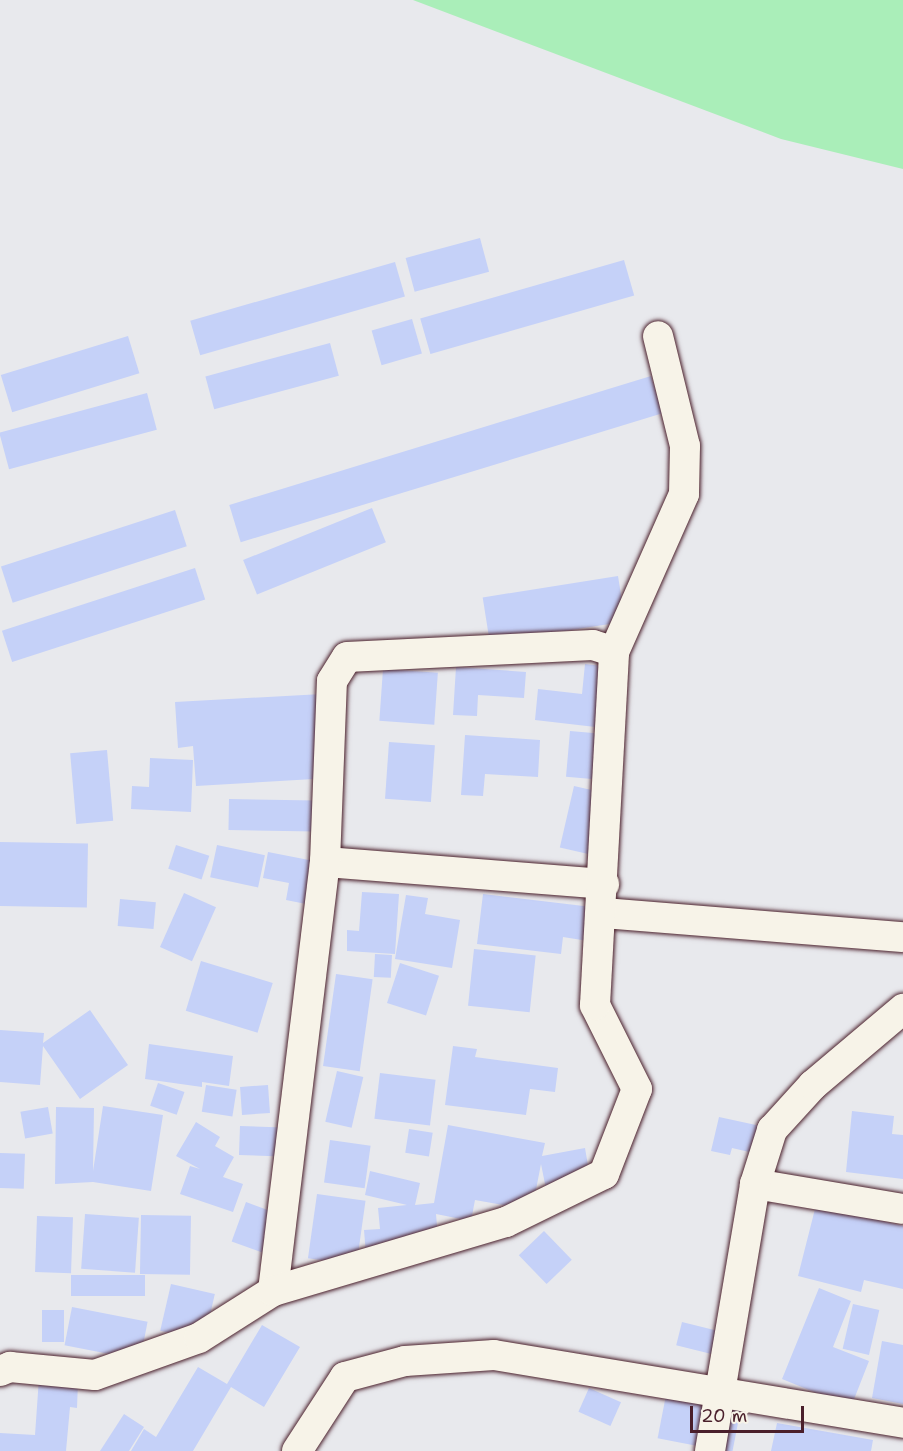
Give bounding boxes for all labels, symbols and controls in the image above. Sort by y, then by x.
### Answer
scale bar [693,1394,807,1432]
text: 20 m [701,1404,747,1428]

